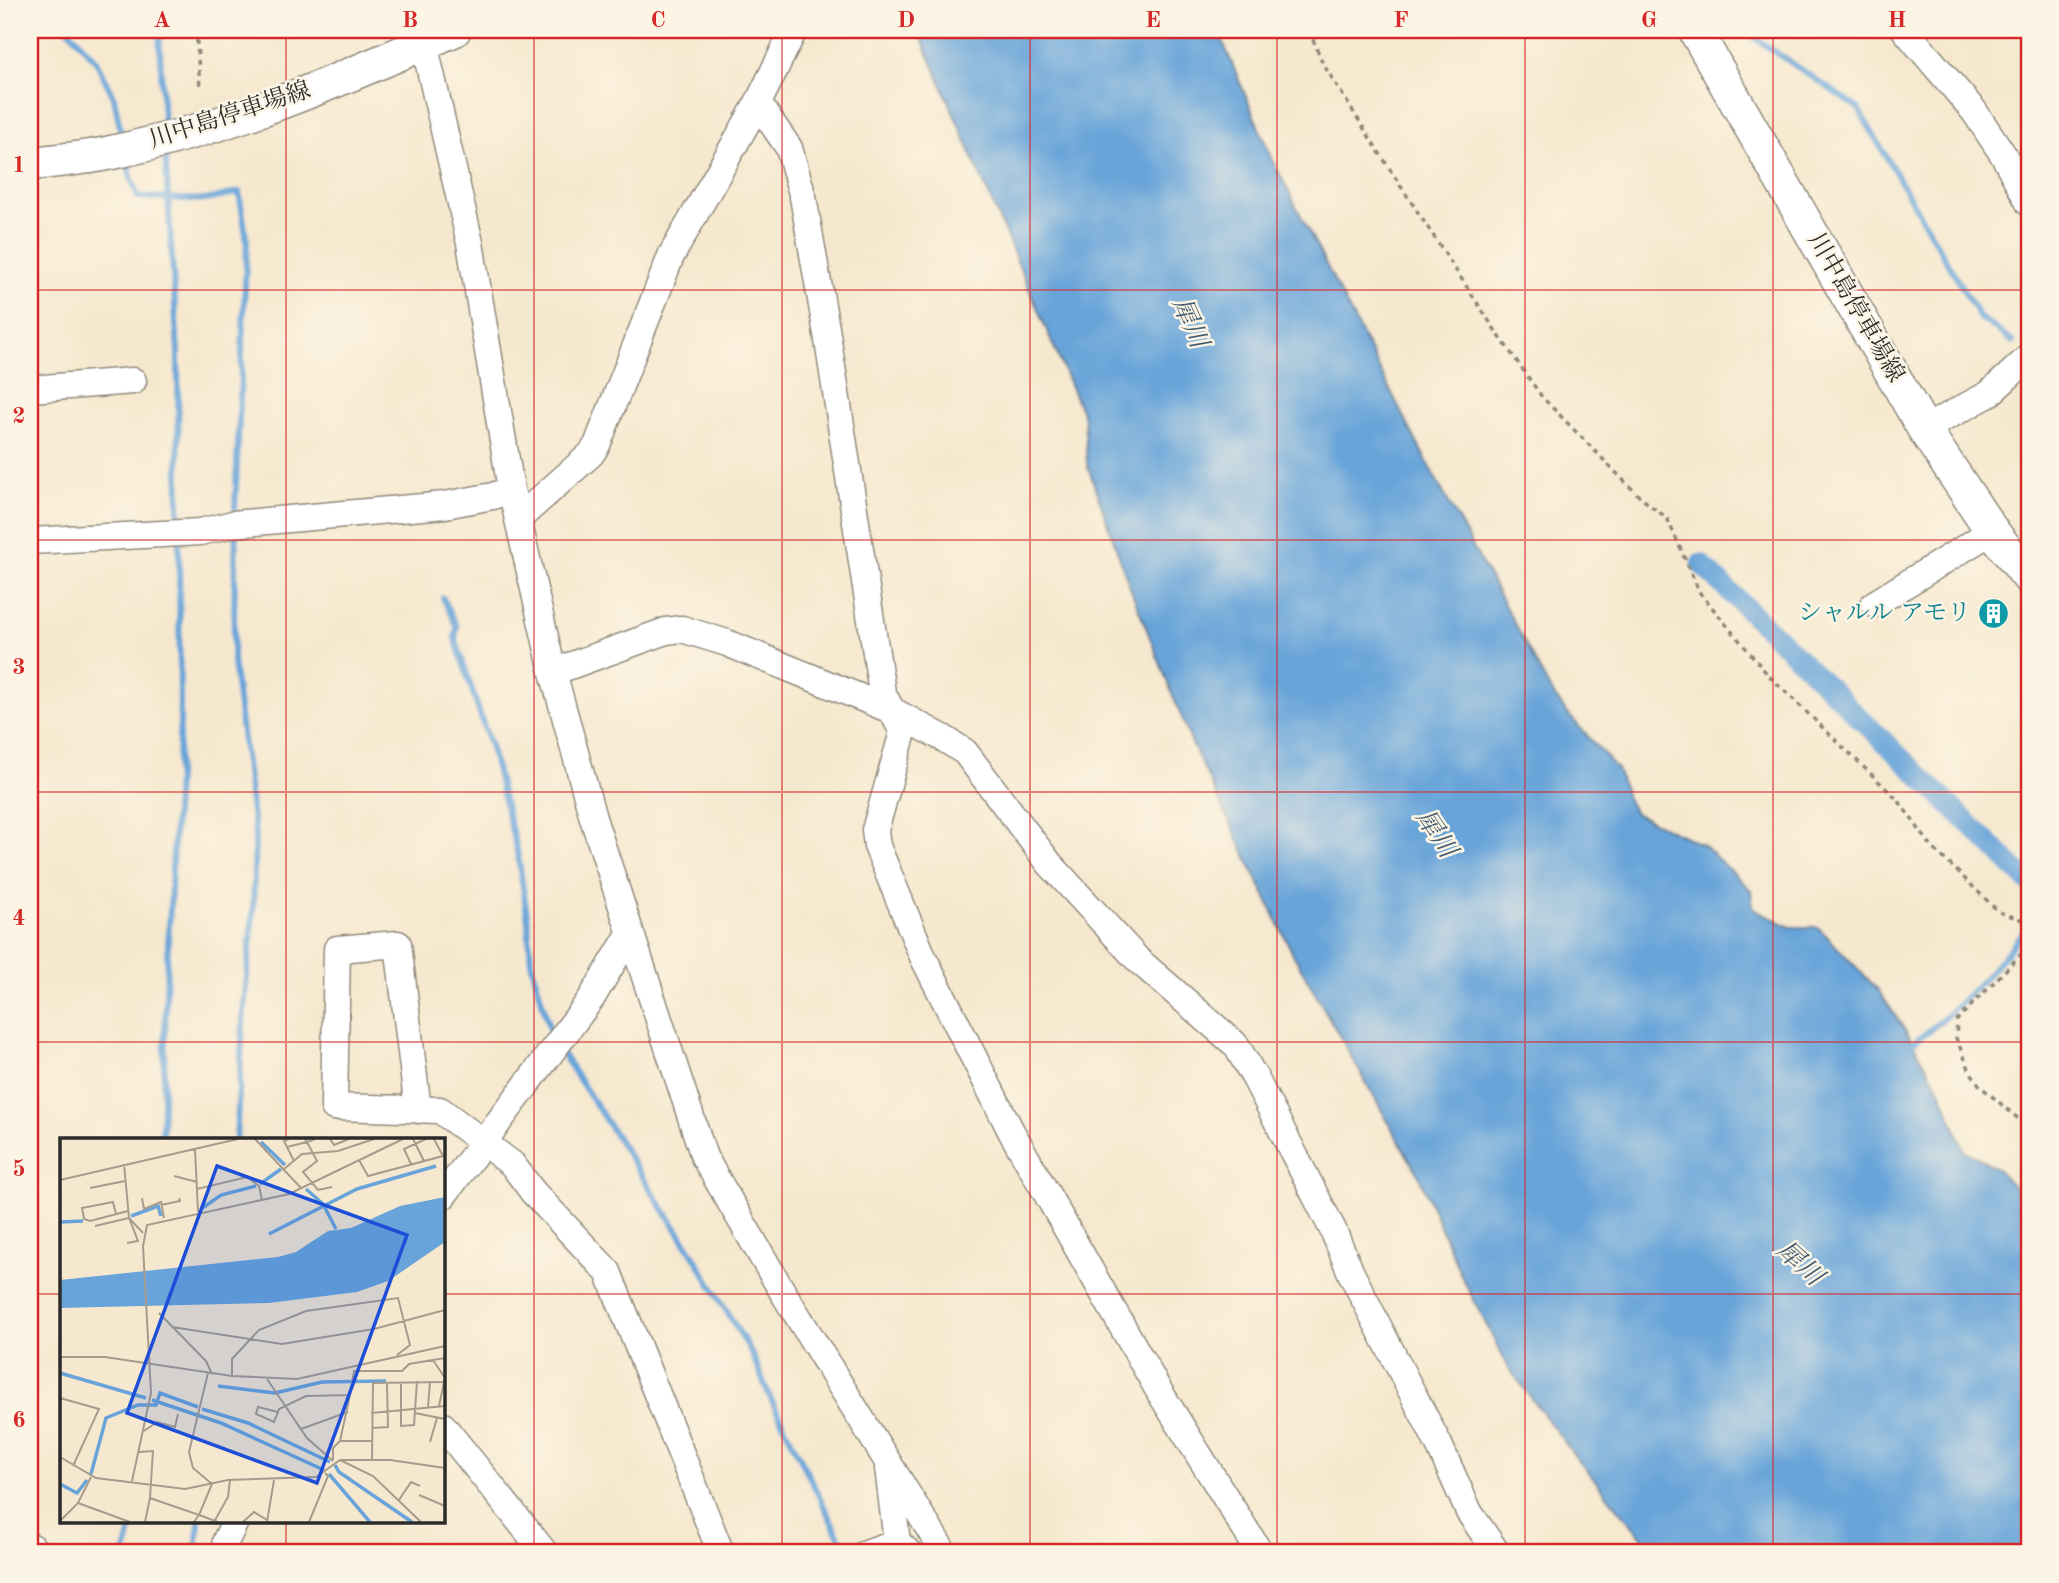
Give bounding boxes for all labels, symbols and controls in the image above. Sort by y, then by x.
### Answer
text: A [153,9,171,32]
text: B [402,9,418,32]
text: C [650,9,666,32]
text: D [897,9,915,32]
text: E [1145,9,1161,32]
text: F [1393,9,1409,32]
text: G [1641,9,1657,32]
text: H [1888,9,1906,32]
street label: 川中島停車場線 [145,76,314,153]
text: 1 [12,154,26,177]
street label: 川中島停車場線 [1803,228,1910,387]
water label: 犀川 [1167,293,1214,355]
text: 2 [12,405,26,428]
building icon: シャルル アモリ [1977,597,2011,631]
place label: シャルル アモリ [1798,602,1971,626]
text: 3 [12,656,26,679]
water label: 犀川 [1410,804,1464,865]
text: 4 [12,907,26,930]
inset map [60,1138,444,1524]
text: 5 [12,1158,26,1181]
water label: 犀川 [1771,1235,1831,1293]
text: 6 [12,1409,26,1432]

